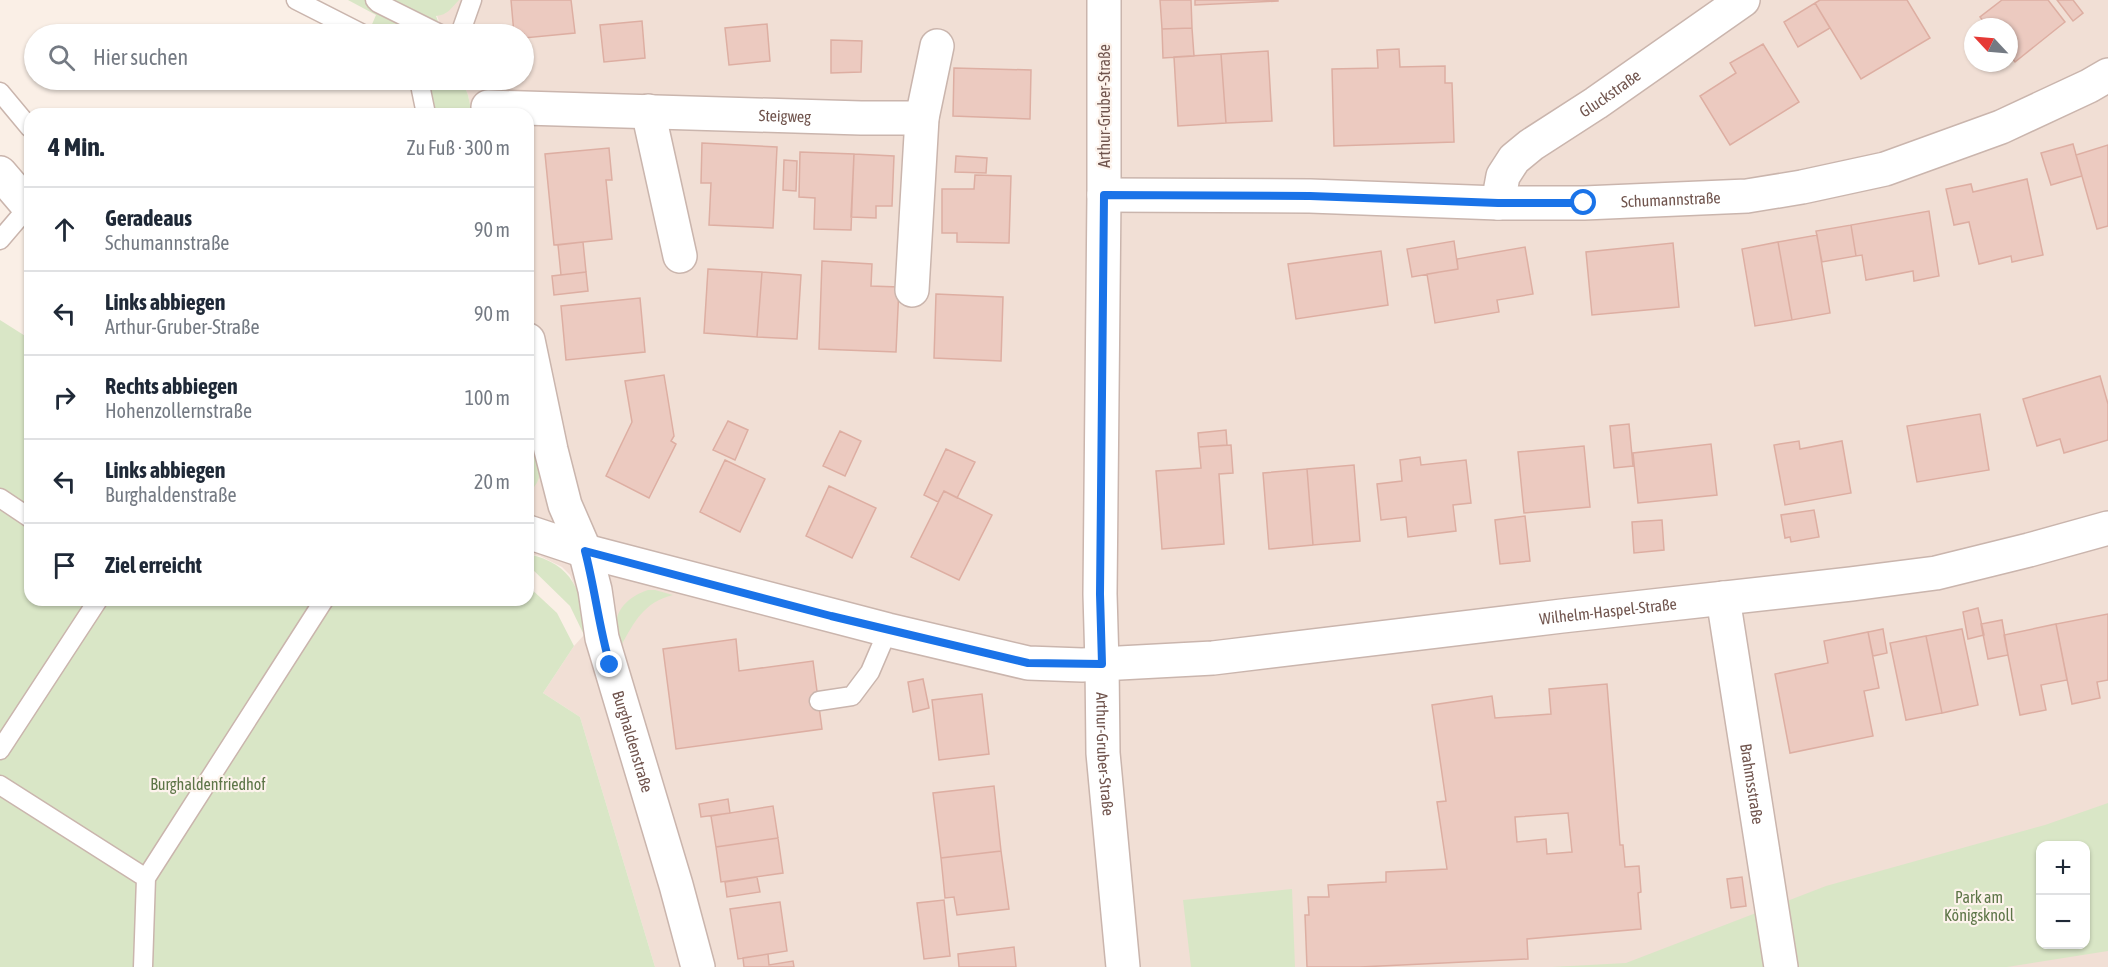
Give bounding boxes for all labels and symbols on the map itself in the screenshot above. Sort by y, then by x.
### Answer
north arrow [1964,18,2018,72]
street label: Arthur-Gruber-Straße [1095,44,1113,168]
street label: Gluckstraße [1576,66,1644,120]
street label: Steigweg [758,106,812,127]
street label: Schumannstraße [1621,188,1721,210]
route start [1570,189,1596,215]
street label: Wilhelm-Haspel-Straße [1538,594,1677,628]
route end [596,651,622,677]
street label: Burghaldenstraße [609,688,657,794]
street label: Arthur-Gruber-Straße [1093,692,1118,816]
street label: Brahmsstraße [1737,742,1767,825]
park label: Burghaldenfriedhof [150,775,266,794]
park label: Park am Königsknoll [1944,888,2015,925]

